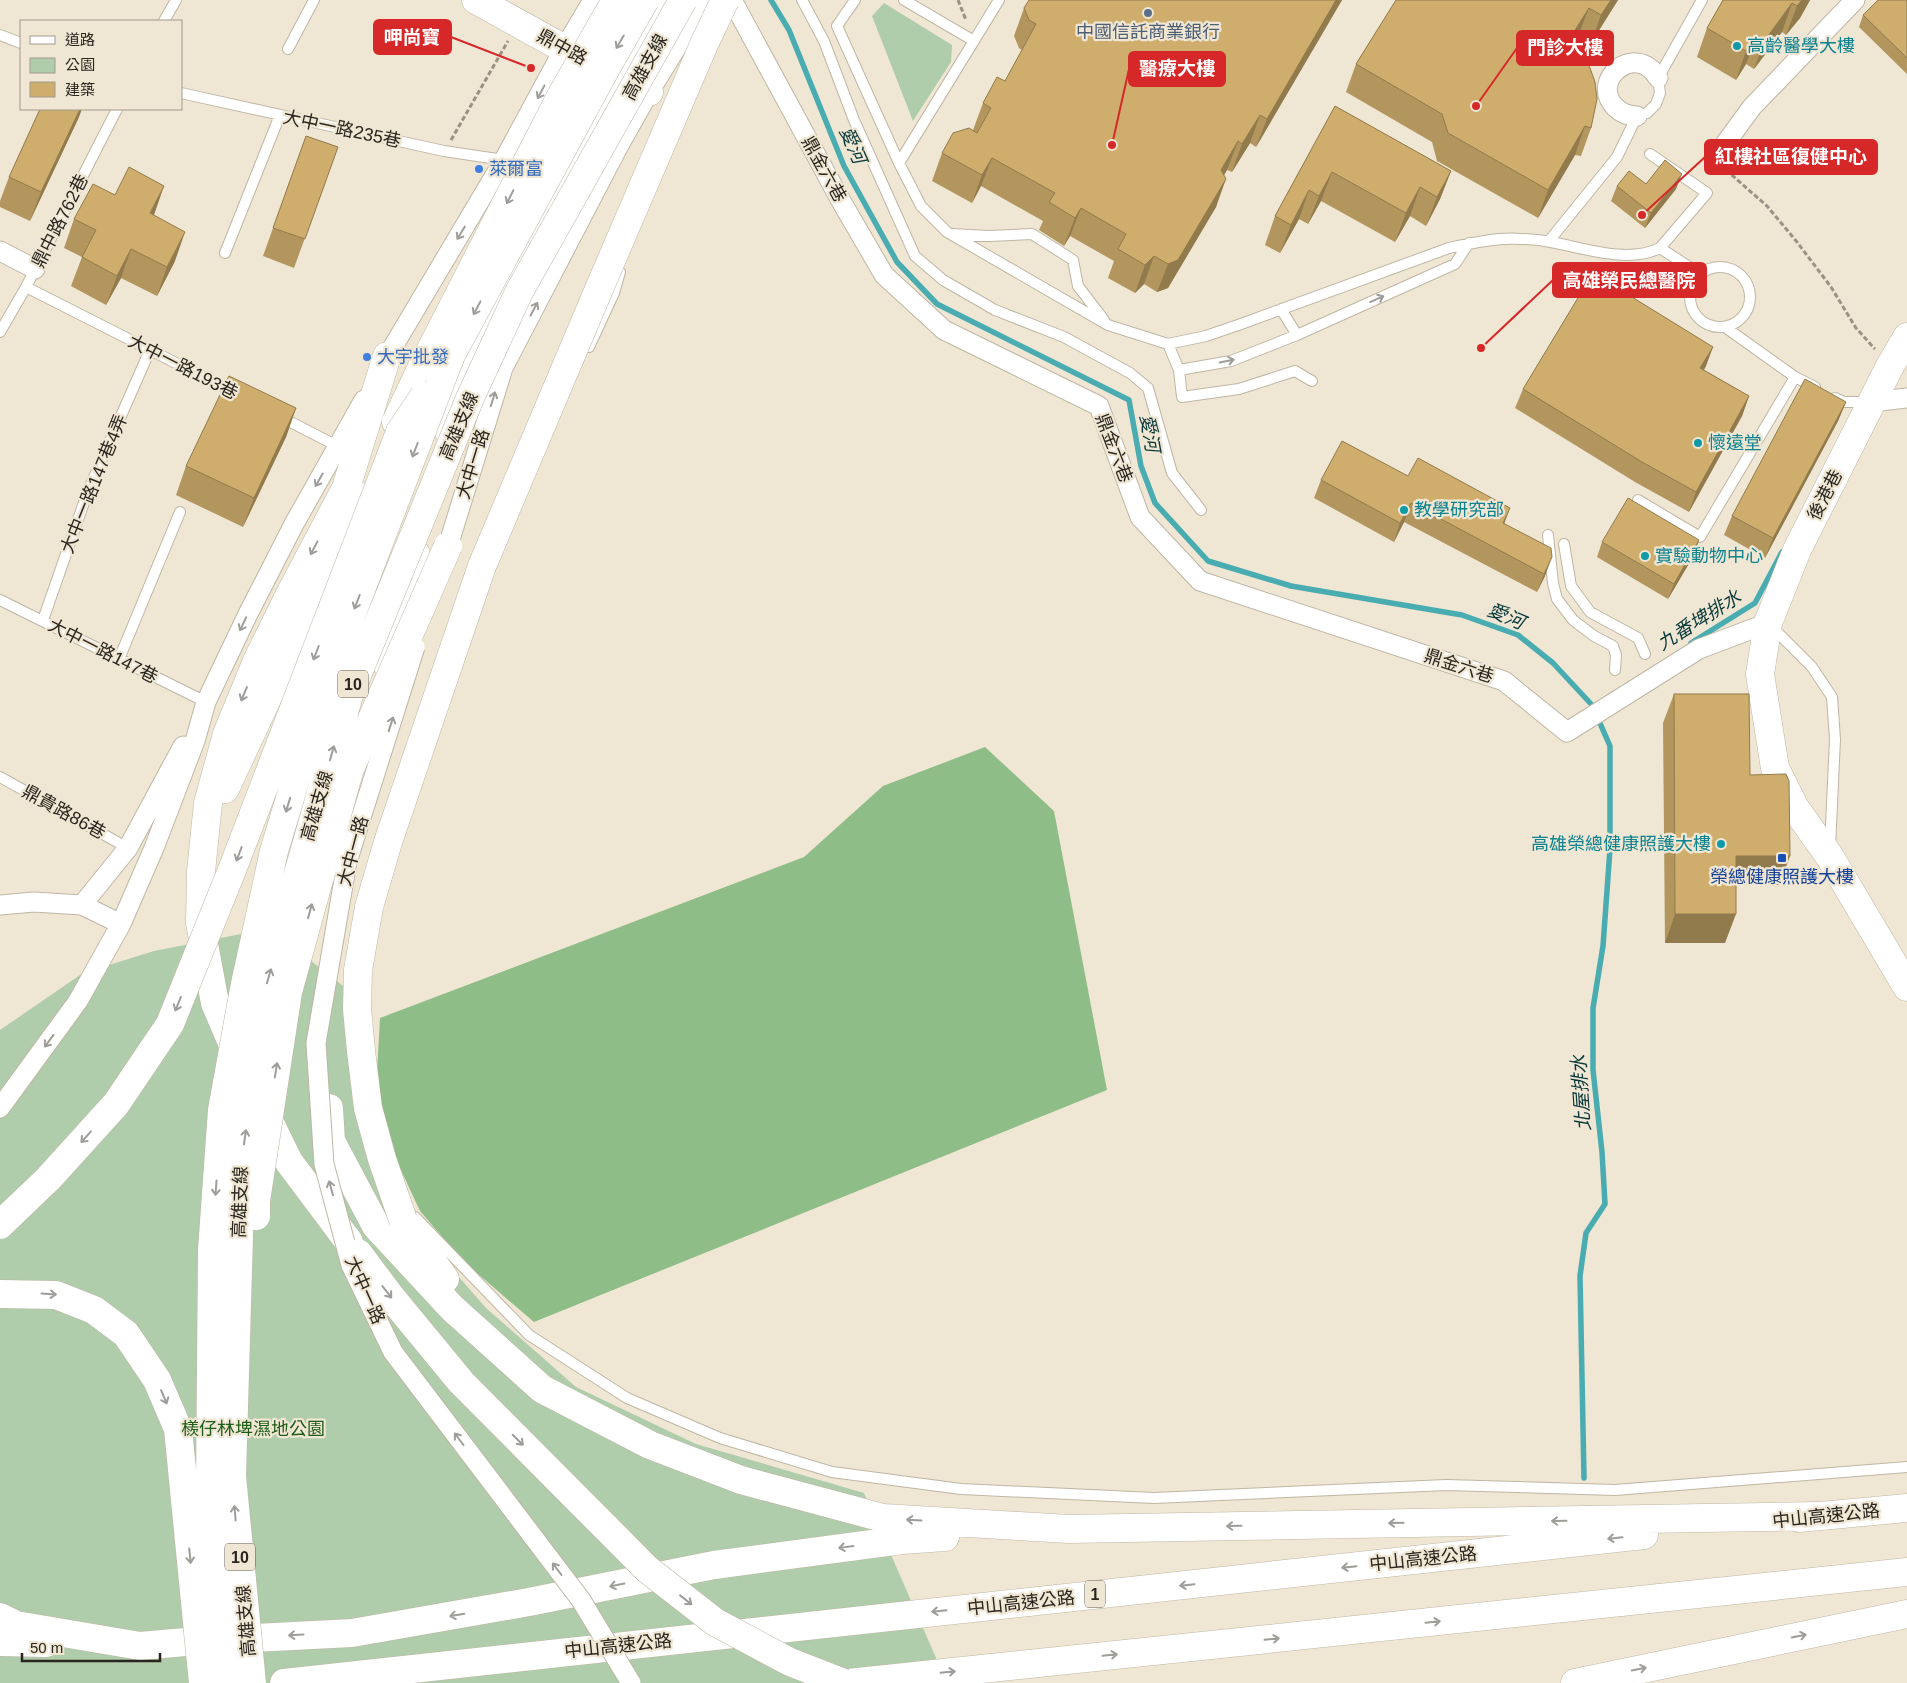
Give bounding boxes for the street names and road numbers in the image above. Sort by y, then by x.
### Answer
street label: 鼎中路 [534,25,590,69]
street label: 高雄支線 [619,31,671,103]
street label: 大中一路235巷 [281,107,403,151]
street label: 鼎金六巷 [798,133,850,205]
street label: 鼎中路762巷 [28,171,92,271]
street label: 大中一路193巷 [125,331,241,403]
street label: 高雄支線 [436,389,482,463]
street label: 鼎金六巷 [1092,411,1136,485]
street label: 大中一路147巷4弄 [57,412,131,556]
street label: 大中一路 [453,427,493,501]
street label: 後港巷 [1804,466,1846,524]
street label: 大中一路147巷 [45,615,161,687]
street label: 鼎金六巷 [1422,645,1496,687]
road number: 10 [338,671,368,698]
street label: 高雄支線 [297,769,337,843]
street label: 鼎貴路86巷 [19,781,109,843]
street label: 大中一路 [334,814,372,888]
street label: 高雄支線 [229,1166,251,1238]
street label: 大中一路 [341,1253,389,1327]
street label: 中山高速公路 [1771,1500,1881,1532]
street label: 中山高速公路 [1368,1543,1478,1575]
road number: 10 [225,1544,255,1570]
road number: 1 [1085,1580,1105,1608]
street label: 高雄支線 [233,1584,259,1658]
street label: 中山高速公路 [966,1587,1076,1619]
street label: 中山高速公路 [563,1630,673,1662]

